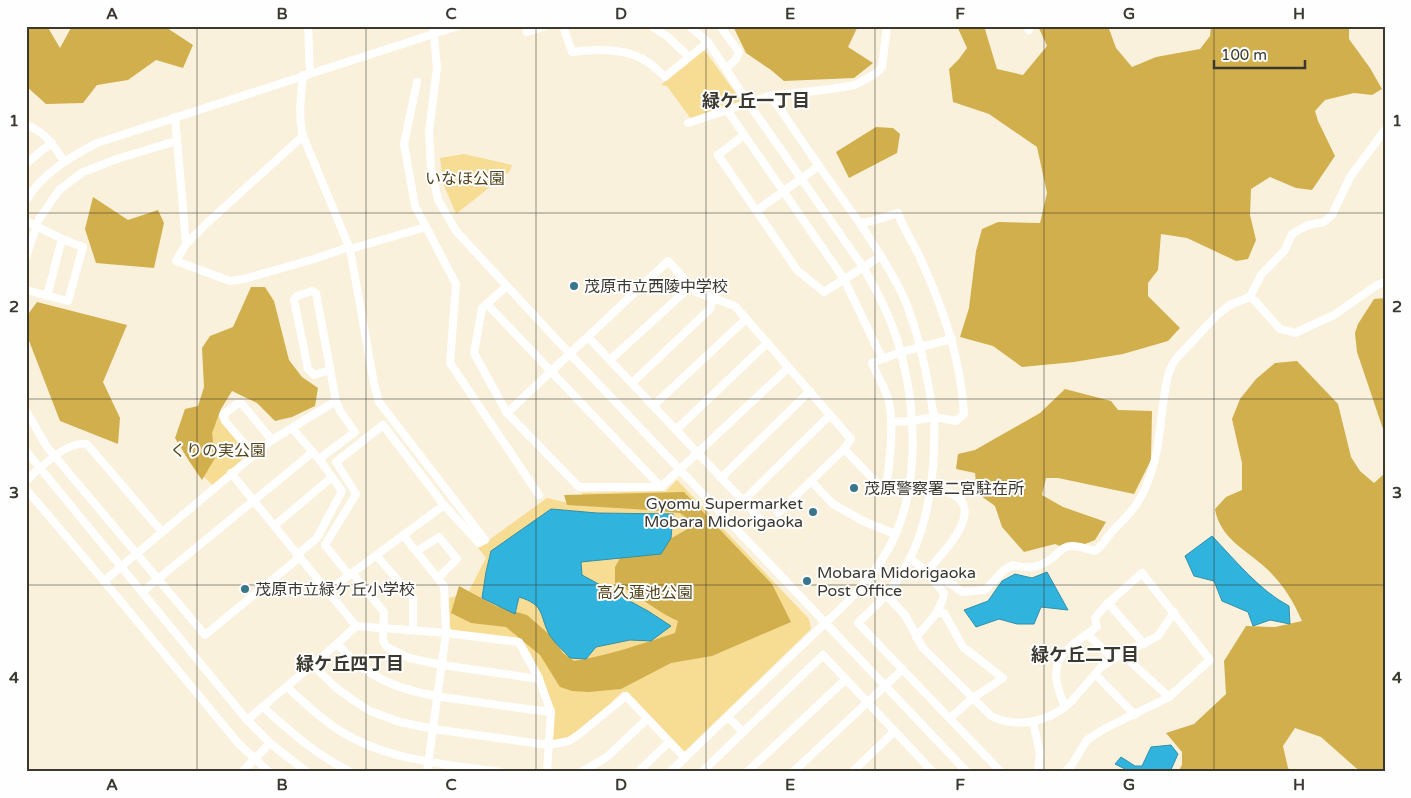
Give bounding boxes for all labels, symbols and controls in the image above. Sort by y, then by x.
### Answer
text: A [106,4,118,24]
text: B [276,4,288,24]
text: C [445,4,457,24]
text: D [615,4,627,24]
text: E [785,4,795,24]
text: F [955,4,965,24]
text: G [1123,4,1135,24]
text: H [1293,4,1305,24]
scale bar [1214,38,1305,70]
text: 100 m [1221,46,1267,64]
district label: 緑ケ丘一丁目 [702,90,810,112]
text: 1 [9,111,19,131]
text: 1 [1392,111,1402,131]
park label: いなほ公園 [425,169,505,189]
place label: 茂原市立西陵中学校 [584,277,728,297]
marker: 茂原市立西陵中学校 [568,280,580,292]
text: 2 [9,297,19,317]
text: 2 [1392,297,1402,317]
park label: くりの実公園 [170,441,266,461]
place label: 茂原警察署二宮駐在所 [864,479,1024,499]
marker: 茂原警察署二宮駐在所 [848,482,860,494]
text: 3 [9,483,19,503]
text: 3 [1392,483,1402,503]
place label: Gyomu Supermarket Mobara Midorigaoka [644,494,803,532]
marker: Gyomu Supermarket Mobara Midorigaoka [807,506,819,518]
place label: Mobara Midorigaoka Post Office [817,563,976,601]
marker: Mobara Midorigaoka Post Office [801,575,813,587]
place label: 茂原市立緑ケ丘小学校 [255,580,415,600]
marker: 茂原市立緑ケ丘小学校 [239,583,251,595]
park label: 高久蓮池公園 [597,583,693,603]
district label: 緑ケ丘二丁目 [1031,644,1139,666]
district label: 緑ケ丘四丁目 [296,653,404,675]
text: 4 [9,668,19,688]
text: 4 [1392,668,1402,688]
text: A [106,775,118,795]
text: B [276,775,288,795]
text: C [445,775,457,795]
text: D [615,775,627,795]
text: E [785,775,795,795]
text: F [955,775,965,795]
text: G [1123,775,1135,795]
text: H [1293,775,1305,795]

